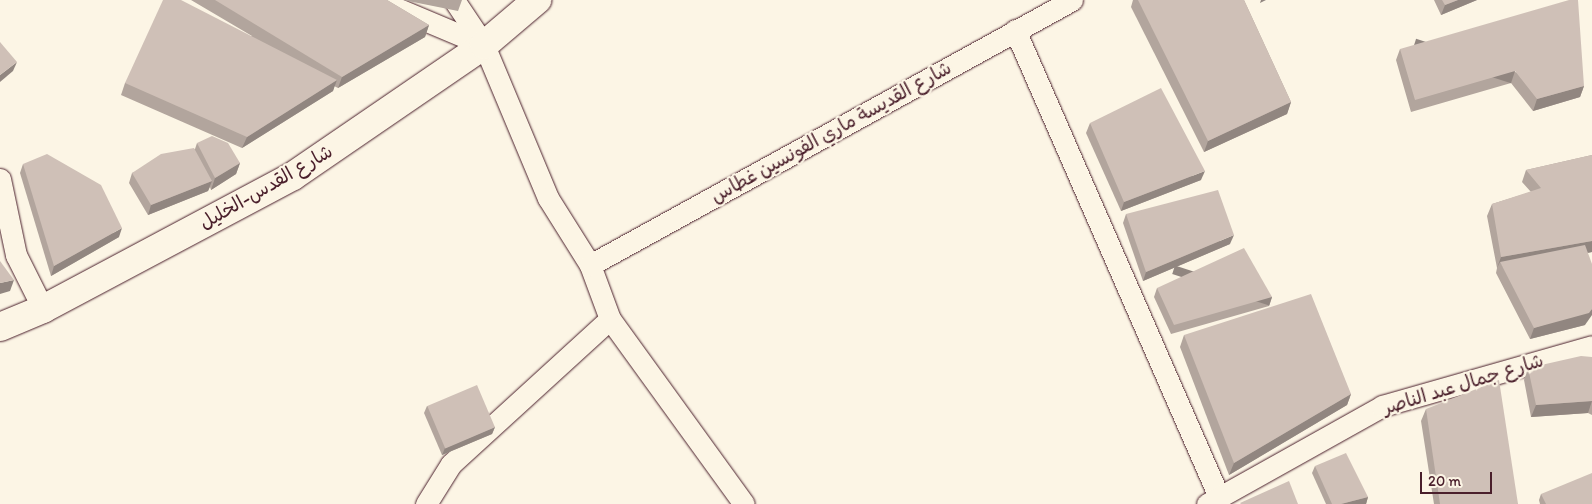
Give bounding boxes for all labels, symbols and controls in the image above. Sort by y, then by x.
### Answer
street label: شارع القديسة ماري الفونسين غطاس [707,56,955,208]
street label: شارع القدس-الخليل [195,140,337,234]
street label: شارع جمال عبد الناصر [1380,349,1546,419]
scale bar [1422,462,1494,494]
text: 20 m [1428,472,1461,490]

